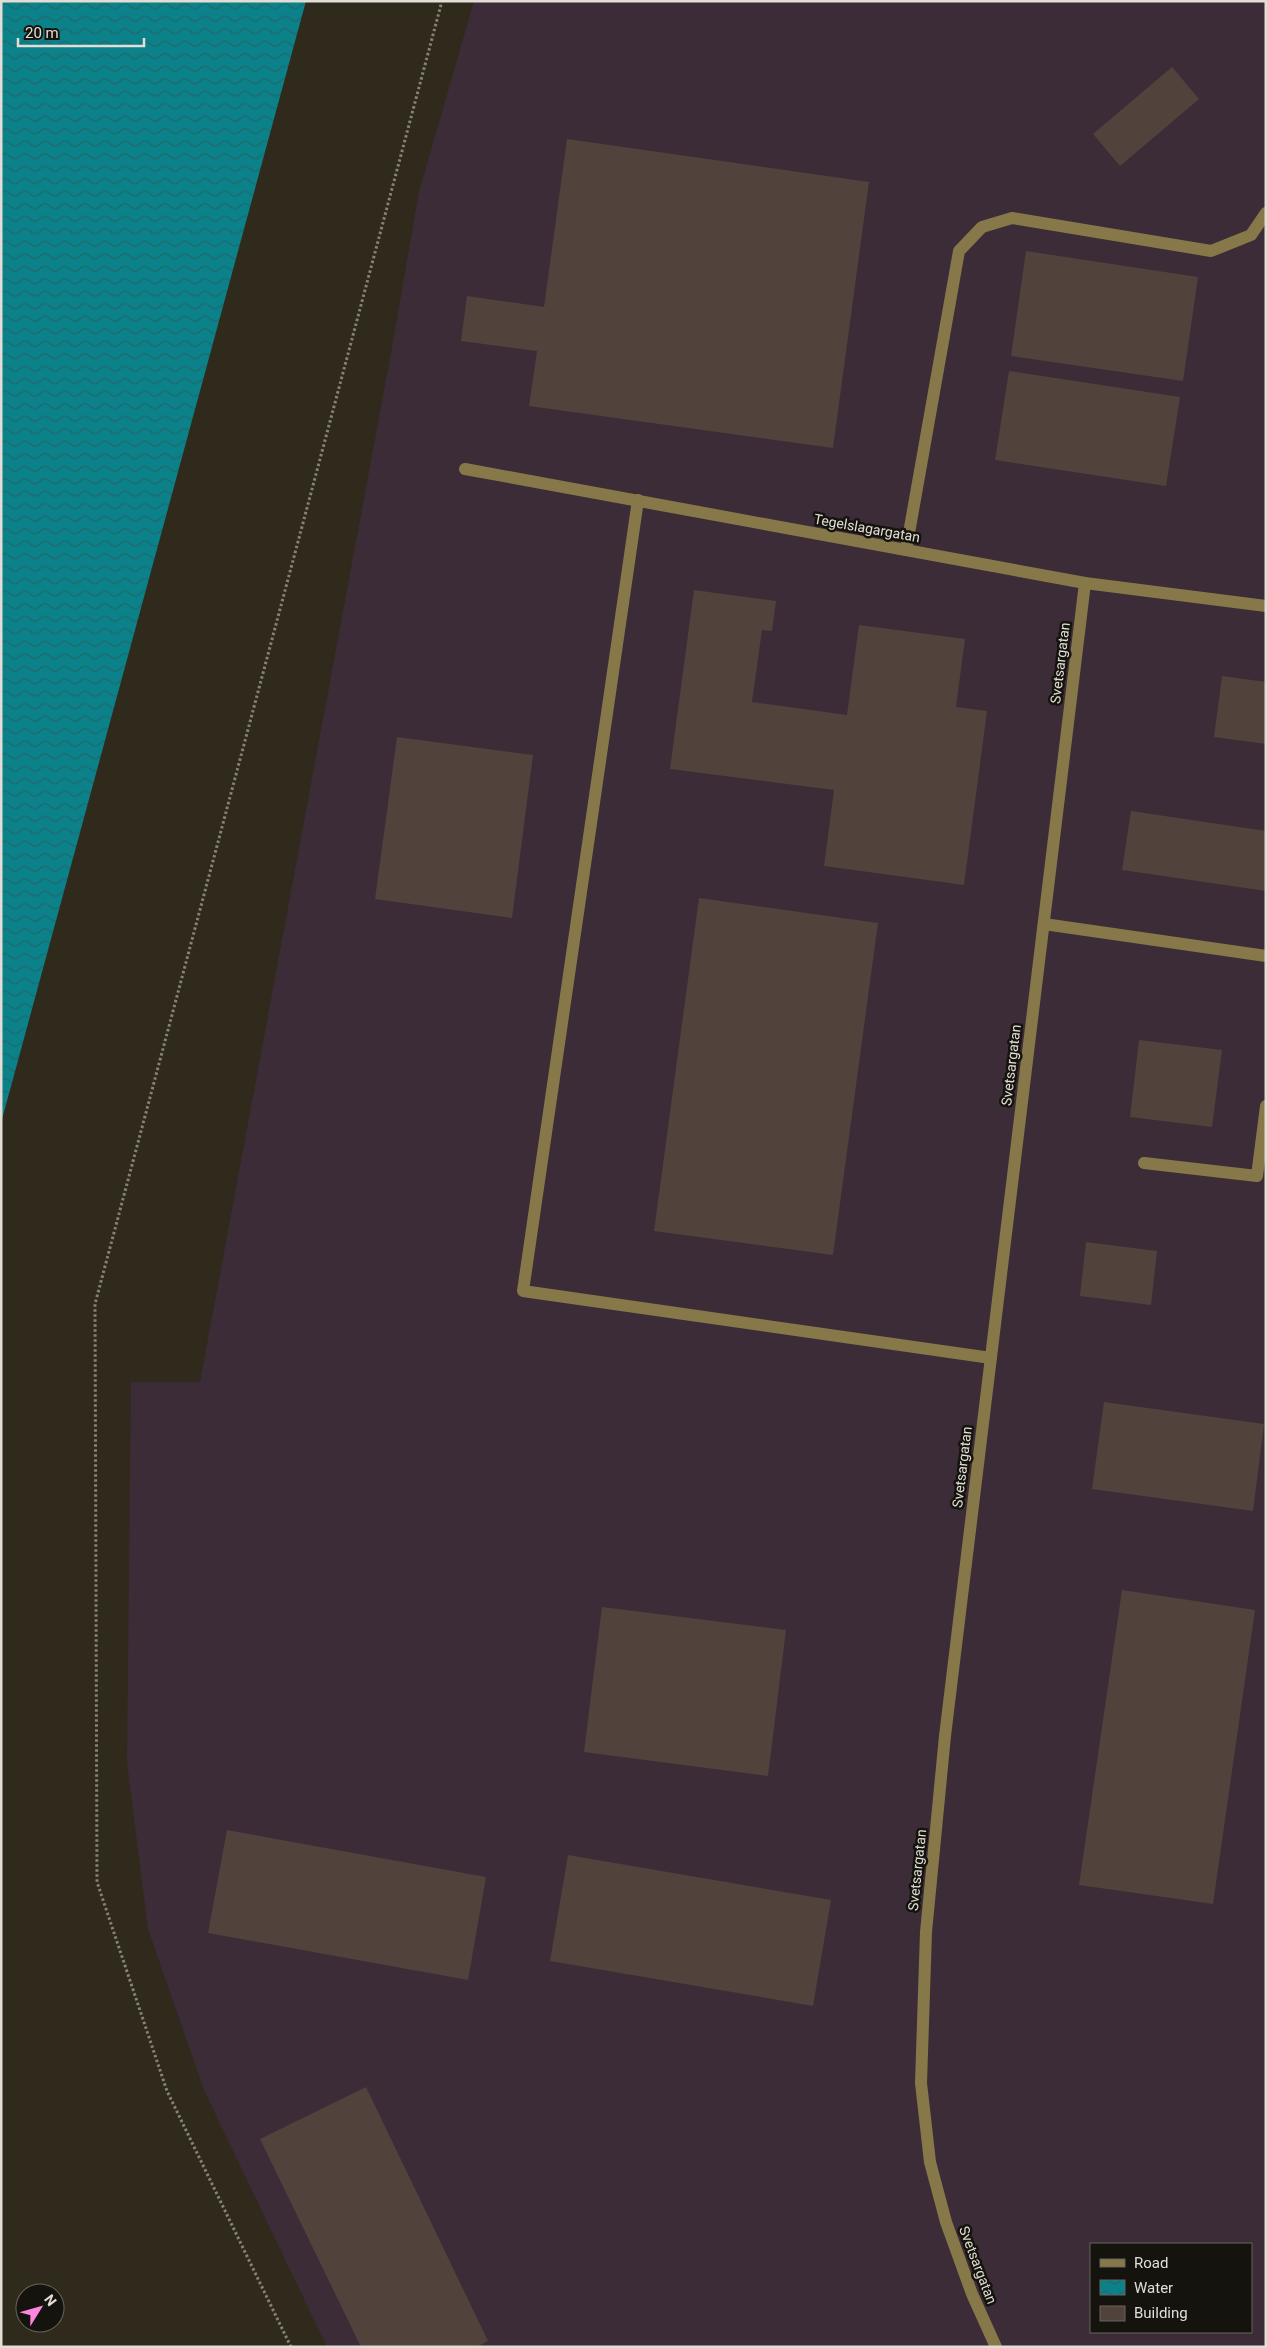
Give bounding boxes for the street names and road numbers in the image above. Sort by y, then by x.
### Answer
street label: Tegelslagargatan [813,511,921,545]
street label: Svetsargatan [1047,621,1073,705]
street label: Svetsargatan [998,1023,1024,1107]
street label: Svetsargatan [949,1425,975,1509]
street label: Svetsargatan [905,1828,929,1912]
street label: Svetsargatan [956,2224,1000,2306]

